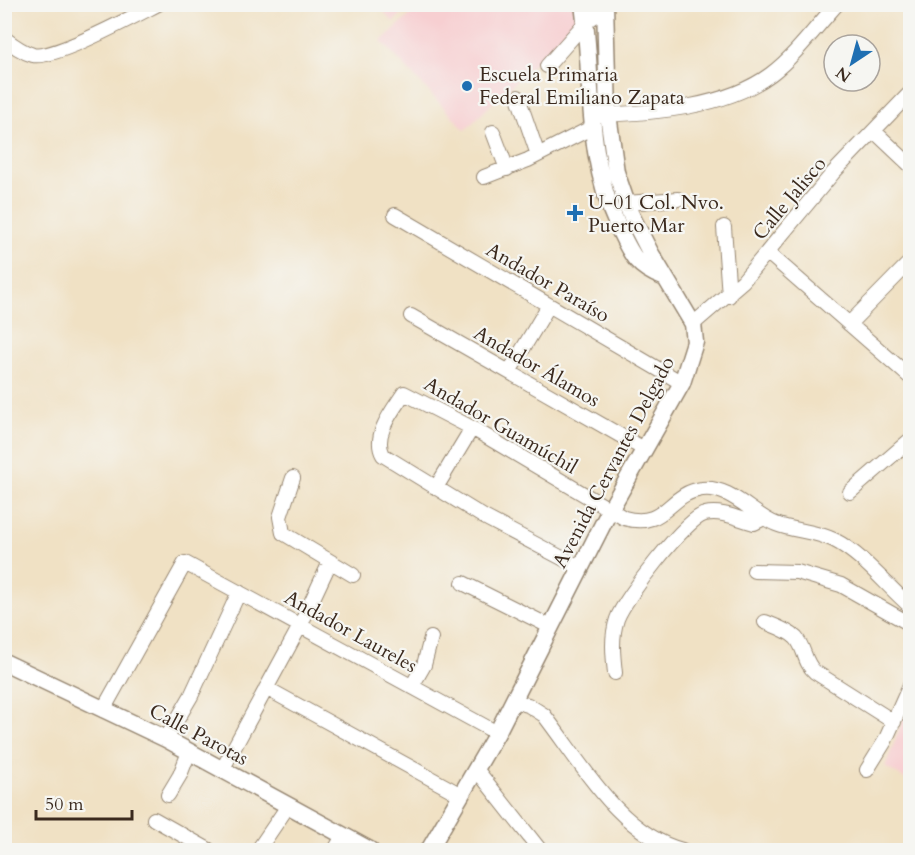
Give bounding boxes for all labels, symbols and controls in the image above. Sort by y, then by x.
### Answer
north arrow [822,33,882,93]
place label: Escuela Primaria Federal Emiliano Zapata [479,61,685,111]
text: N [832,61,856,87]
marker: Escuela Primaria Federal Emiliano Zapata [460,79,474,93]
street label: Calle Jalisco [746,151,832,246]
place label: U-01 Col. Nvo. Puerto Mar [588,189,724,239]
marker: U-01 Col. Nvo. Puerto Mar [566,204,584,222]
street label: Andador Paraíso [481,236,615,329]
street label: Andador Álamos [469,319,605,413]
street label: Avenida Cervantes Delgado [546,352,681,573]
street label: Andador Guamúchil [419,370,582,480]
street label: Andador Laureles [280,584,422,679]
street label: Calle Parotas [144,697,253,772]
scale bar [36,783,132,821]
text: 50 m [45,792,84,817]

